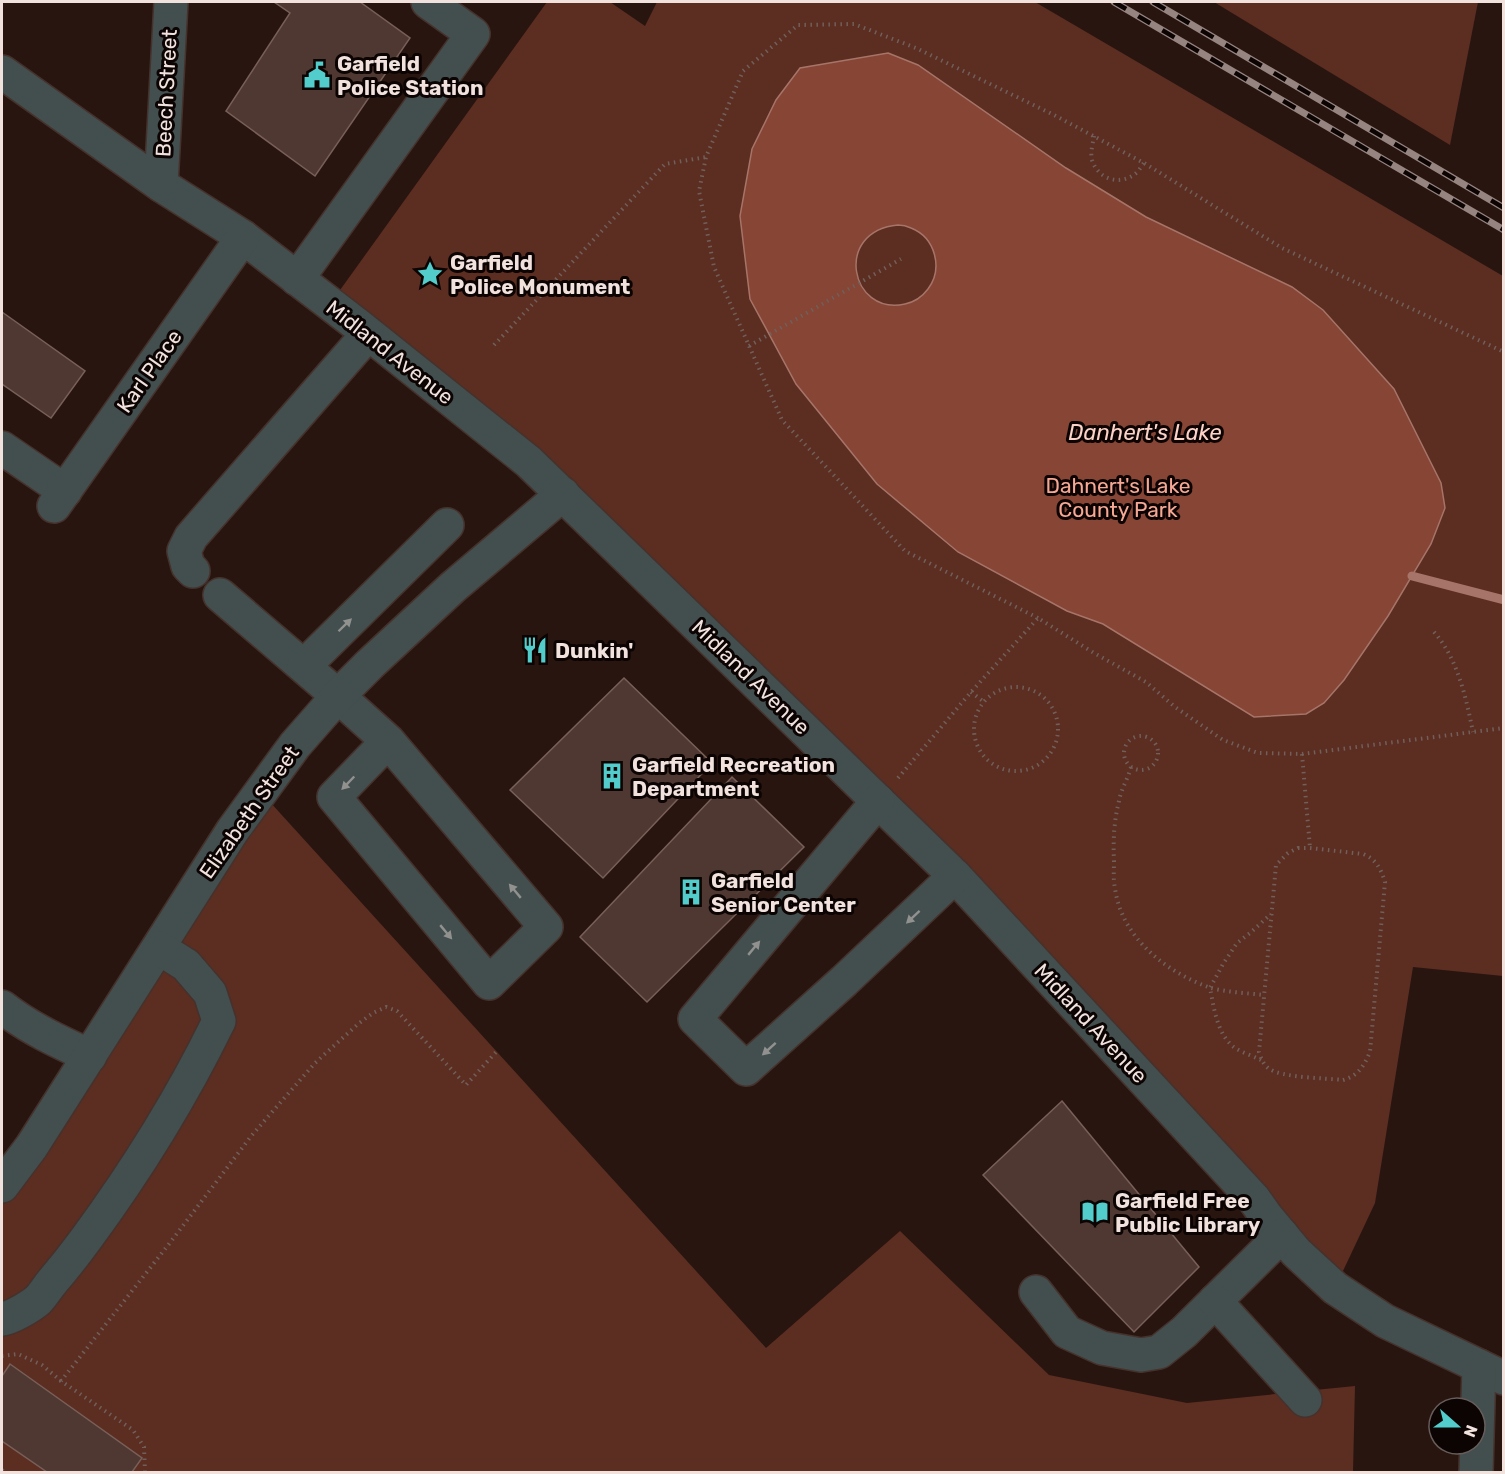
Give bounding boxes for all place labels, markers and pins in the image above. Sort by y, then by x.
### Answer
place label: Garfield Police Station [337,51,483,100]
public building icon: Garfield Police Station [302,60,332,90]
place label: Garfield Police Monument [450,250,631,299]
place icon: Garfield Police Monument [415,259,445,289]
restaurant icon: Dunkin' [520,635,550,665]
place label: Dunkin' [555,638,633,663]
place label: Garfield Recreation Department [632,752,835,801]
building icon: Garfield Recreation Department [597,761,627,791]
place label: Garfield Senior Center [711,868,856,917]
building icon: Garfield Senior Center [676,877,706,907]
place label: Garfield Free Public Library [1115,1188,1261,1237]
library icon: Garfield Free Public Library [1080,1197,1110,1227]

